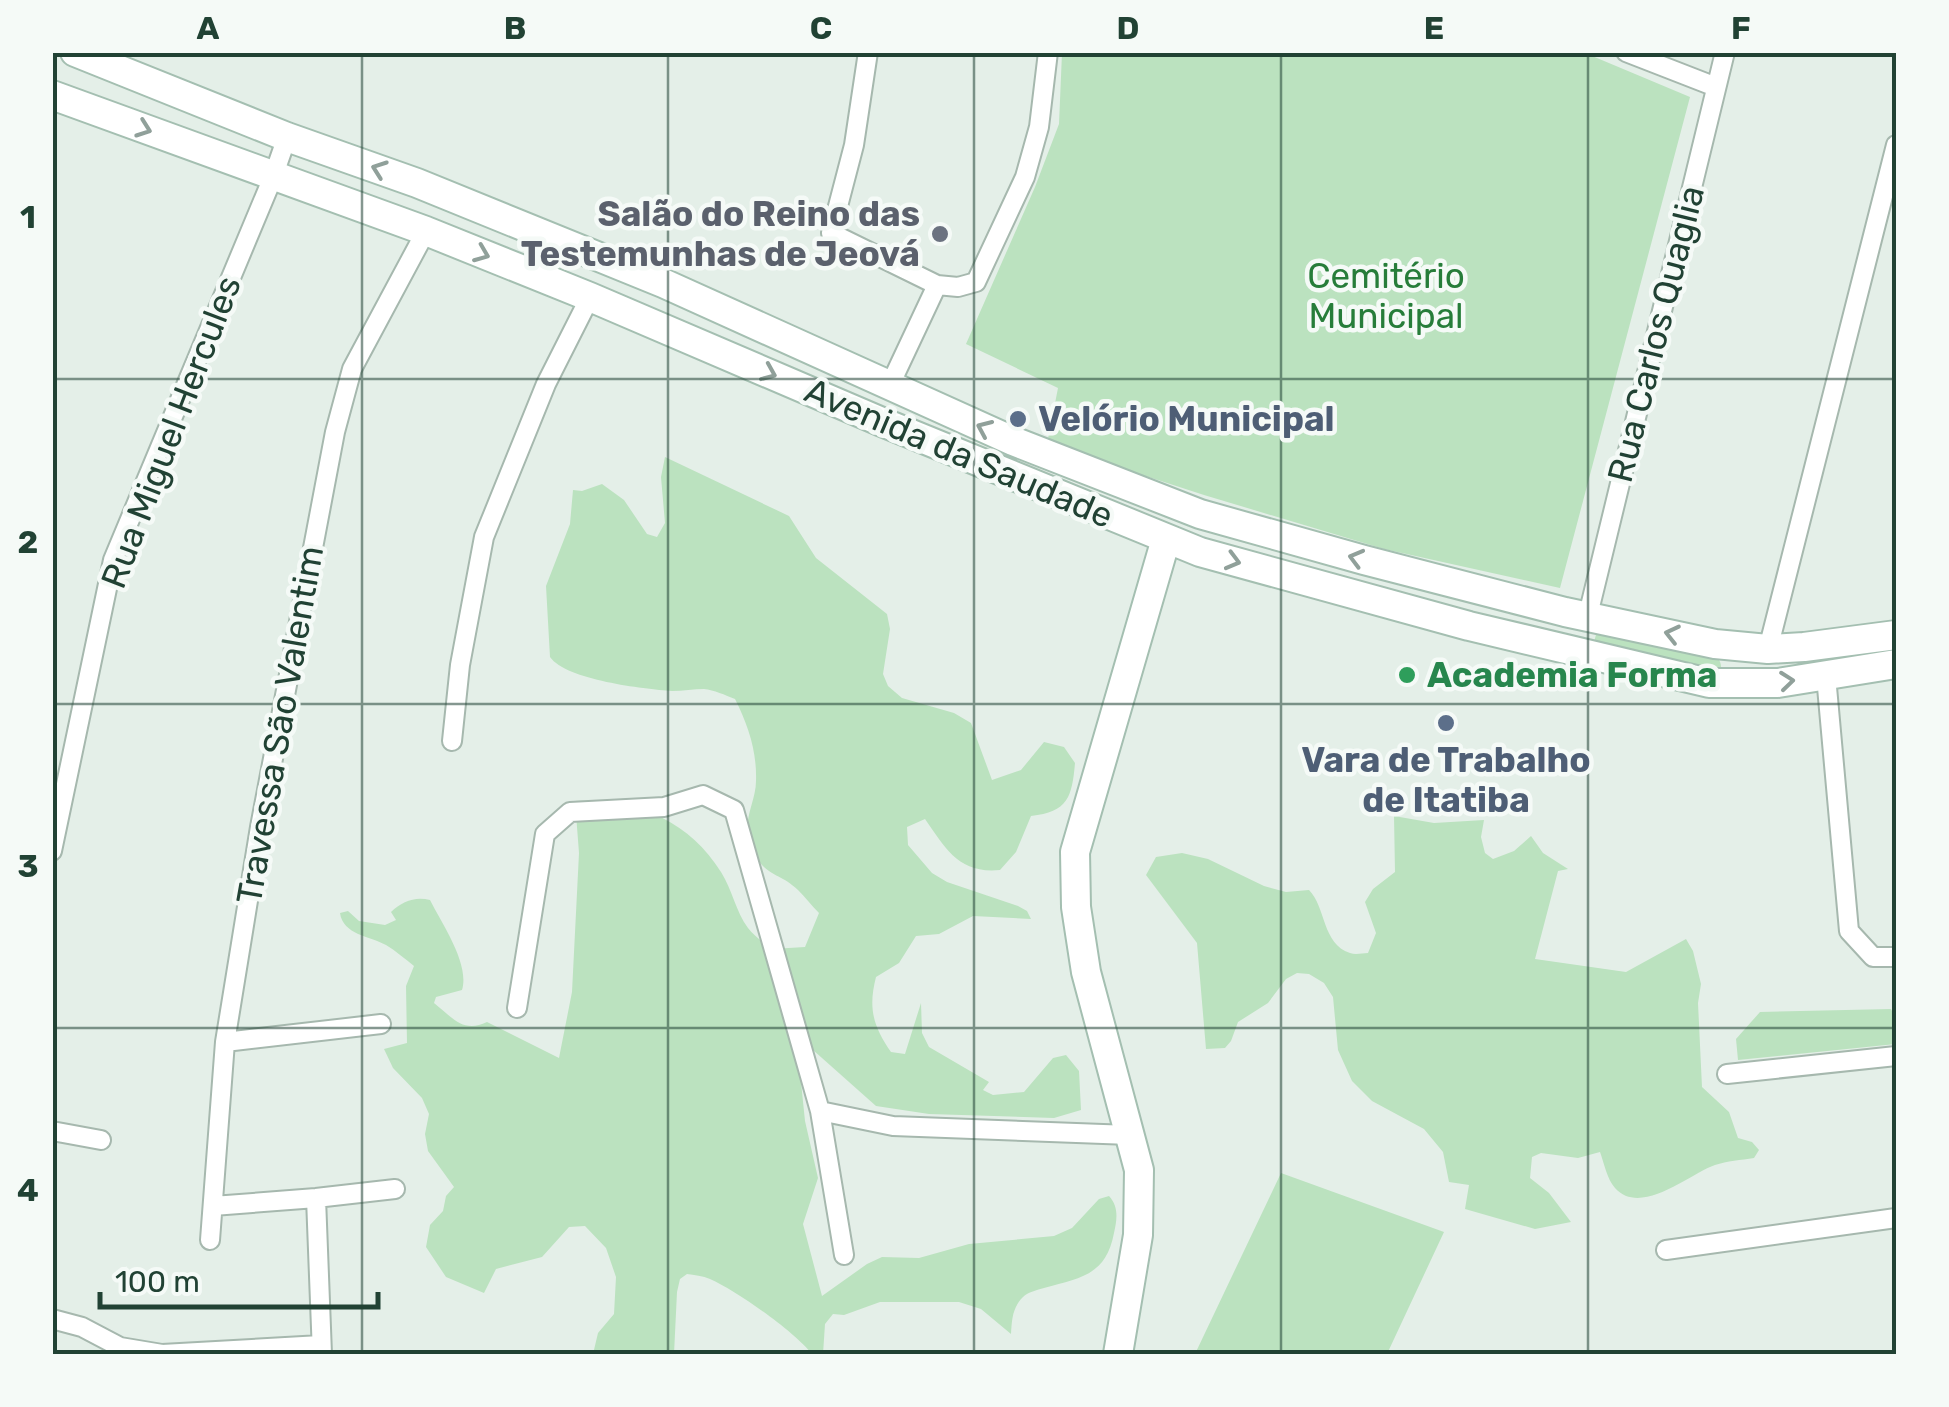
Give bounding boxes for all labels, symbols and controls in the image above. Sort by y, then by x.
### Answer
text: A [197,9,220,47]
text: B [504,9,526,47]
text: C [810,9,832,47]
text: D [1117,9,1139,47]
text: E [1424,9,1444,47]
text: F [1731,9,1751,47]
one-way arrow [134,117,151,138]
one-way arrow [371,160,388,181]
street label: Rua Carlos Quaglia [1599,181,1713,487]
place label: Salão do Reino das Testemunhas de Jeová [521,193,920,275]
text: 1 [20,198,36,236]
marker: Salão do Reino das Testemunhas de Jeová [929,223,951,245]
one-way arrow [472,242,489,262]
park label: Cemitério Municipal [1307,255,1465,337]
street label: Rua Miguel Hercules [92,270,250,594]
one-way arrow [759,361,777,381]
street label: Avenida da Saudade [799,369,1119,537]
place label: Velório Municipal [1038,398,1335,440]
marker: Velório Municipal [1007,408,1029,430]
one-way arrow [976,420,994,440]
text: 2 [18,523,38,561]
street label: Travessa São Valentim [228,543,332,907]
one-way arrow [1349,549,1366,570]
one-way arrow [1224,550,1241,571]
one-way arrow [1664,625,1681,646]
place label: Academia Forma [1427,654,1717,696]
marker: Academia Forma [1396,664,1418,686]
one-way arrow [1780,671,1796,692]
marker: Vara de Trabalho de Itatiba [1435,712,1457,734]
place label: Vara de Trabalho de Itatiba [1301,739,1591,821]
text: 3 [17,847,39,885]
text: 4 [17,1171,39,1209]
scale bar [100,1247,378,1309]
text: 100 m [115,1264,200,1300]

